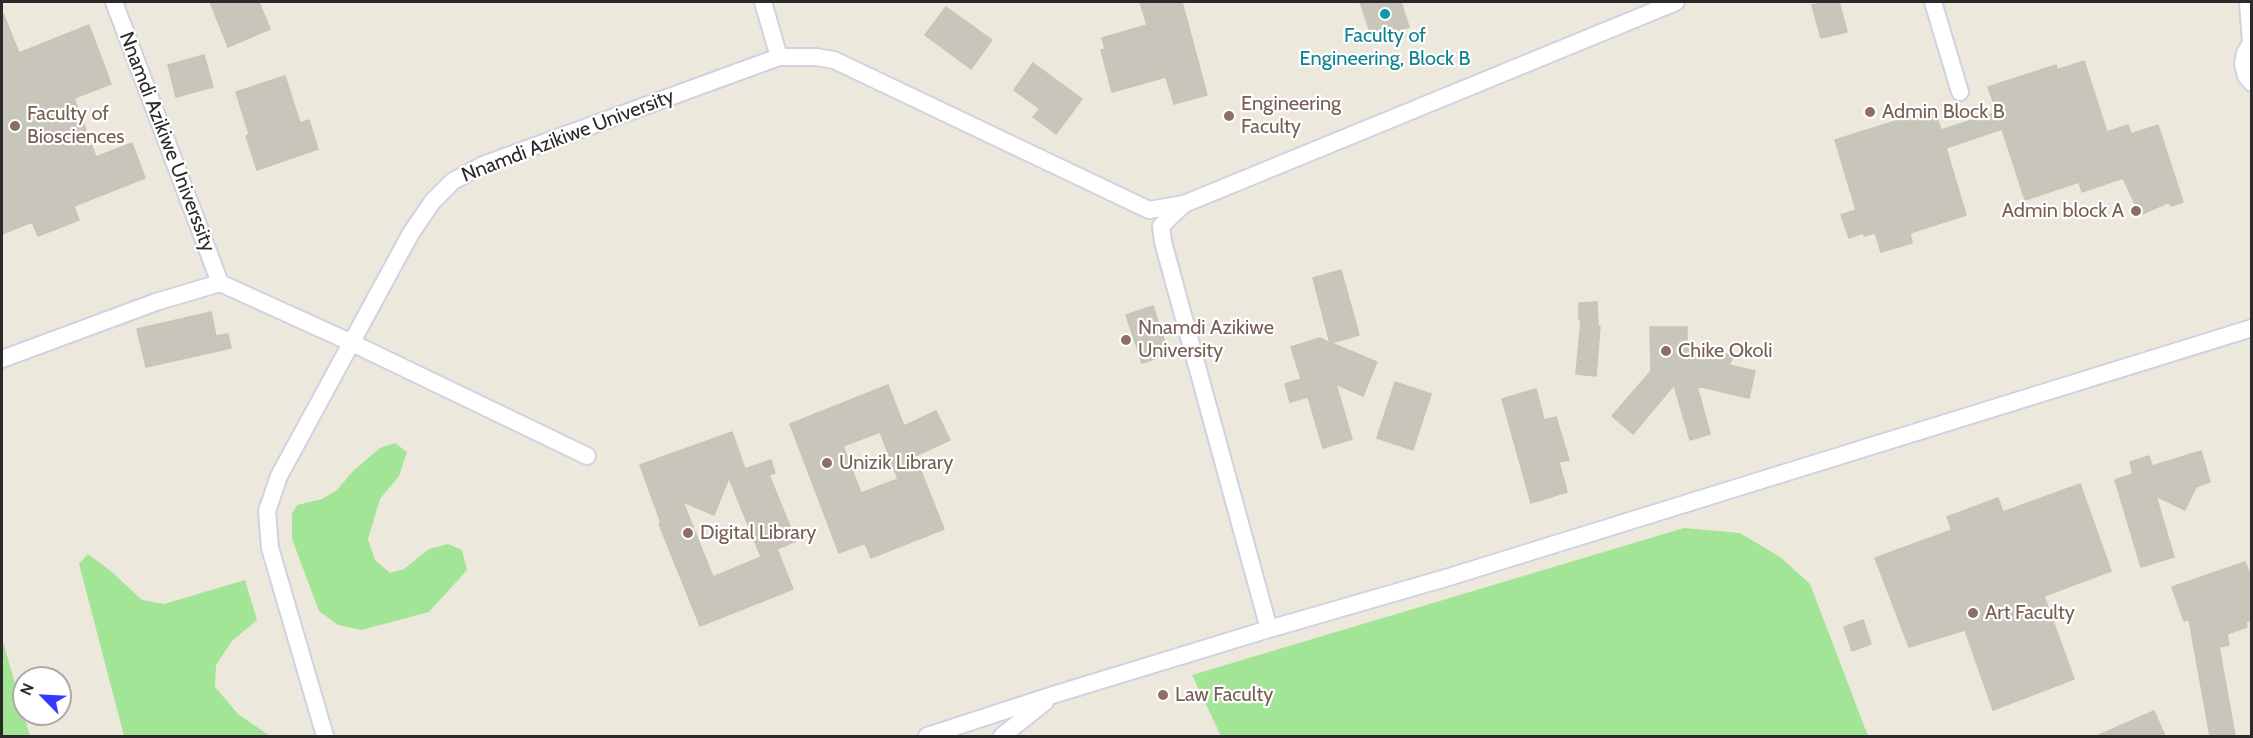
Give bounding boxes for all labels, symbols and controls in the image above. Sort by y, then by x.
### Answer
marker: Faculty of Engineering, Block B [1378,7,1392,21]
place label: Faculty of Engineering, Block B [1300,24,1470,71]
street label: Nnamdi Azikiwe Universsity [114,29,220,255]
street label: Nnamdi Azikiwe University [458,84,678,188]
place label: Engineering Faculty [1241,92,1341,139]
place label: Admin Block B [1882,100,2005,124]
place label: Faculty of Biosciences [27,102,125,149]
marker: Admin Block B [1863,105,1877,119]
marker: Engineering Faculty [1222,109,1236,123]
marker: Faculty of Biosciences [8,119,22,133]
place label: Admin block A [2002,199,2124,223]
marker: Admin block A [2129,204,2143,218]
place label: Nnamdi Azikiwe University [1138,316,1274,363]
marker: Nnamdi Azikiwe University [1119,333,1133,347]
place label: Chike Okoli [1678,339,1772,363]
marker: Chike Okoli [1659,344,1673,358]
place label: Unizik Library [839,451,953,475]
marker: Unizik Library [820,456,834,470]
place label: Digital Library [700,521,816,545]
marker: Digital Library [681,526,695,540]
place label: Art Faculty [1985,601,2075,625]
marker: Art Faculty [1966,606,1980,620]
north arrow [12,666,72,726]
text: N [16,680,38,698]
place label: Law Faculty [1175,683,1273,707]
marker: Law Faculty [1156,688,1170,702]

